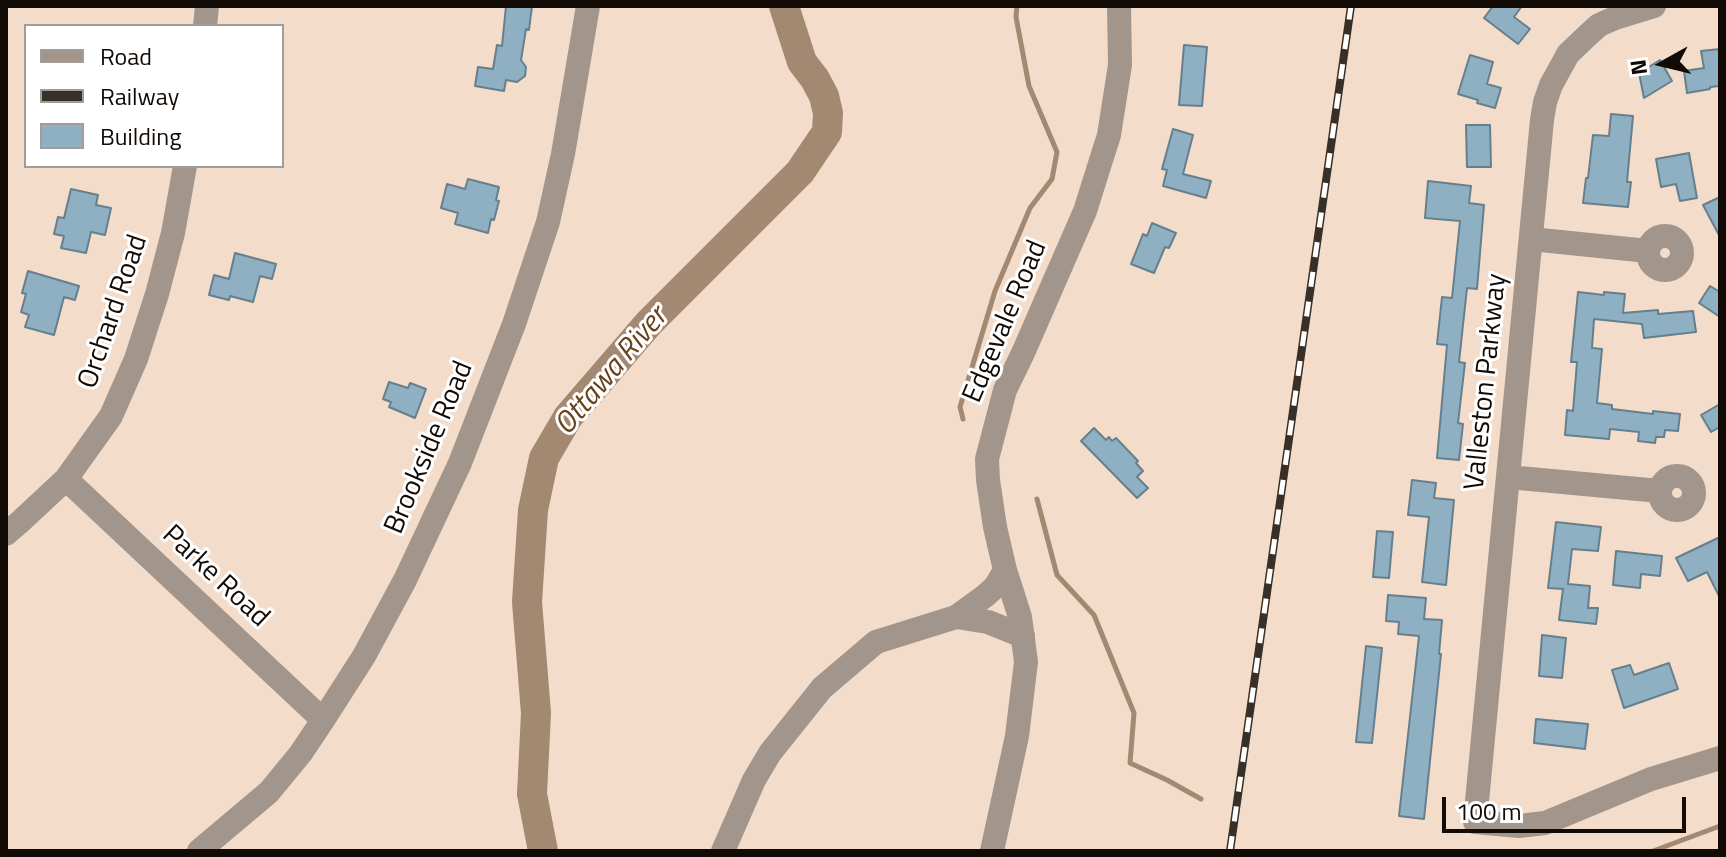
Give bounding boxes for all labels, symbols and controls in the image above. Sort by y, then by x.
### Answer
legend [24,24,284,168]
north arrow [1622,24,1702,104]
text: Road [100,38,152,74]
text: N [1620,57,1656,77]
text: Railway [100,78,179,114]
text: Building [100,118,182,154]
street label: Orchard Road [72,231,156,393]
street label: Edgevale Road [957,236,1055,408]
street label: Valleston Parkway [1459,272,1515,492]
water label: Ottawa River [548,301,676,443]
street label: Brookside Road [378,357,482,539]
street label: Parke Road [154,519,276,635]
scale bar [1446,781,1690,831]
text: 100 m [1456,793,1522,829]

